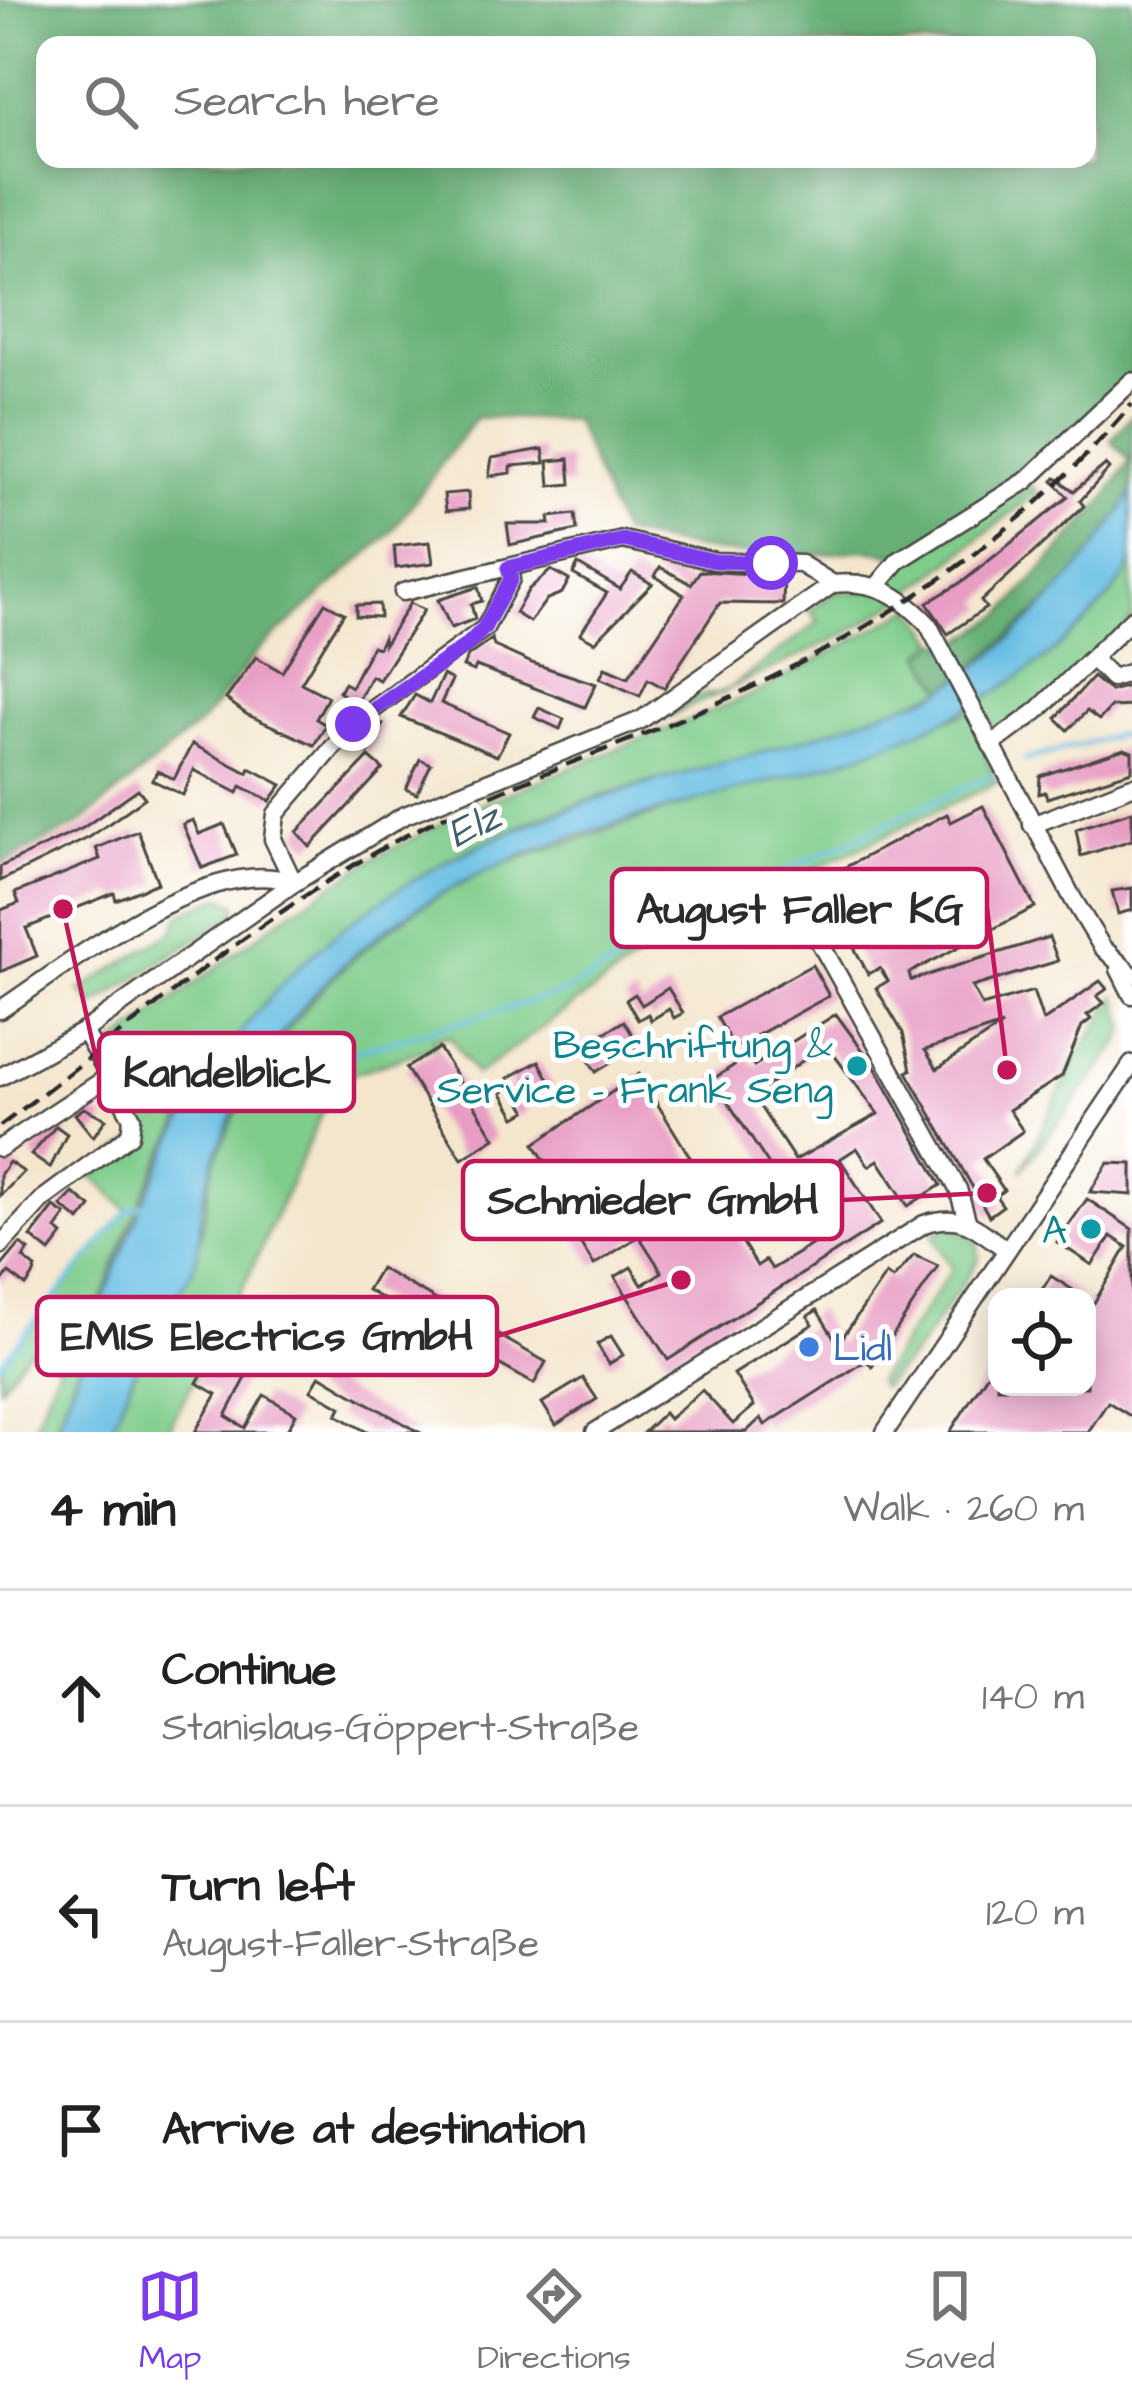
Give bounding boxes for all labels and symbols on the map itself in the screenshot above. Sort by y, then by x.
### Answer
route start [744,536,798,590]
route end [326,697,380,751]
water label: Elz [438,787,512,863]
callout: August Faller KG [612,869,987,947]
text: August Faller KG [637,882,963,941]
place label: Beschriftung & Service - Frank Seng [437,1020,834,1119]
callout: Kandelblick [99,1033,354,1111]
text: Kandelblick [123,1046,331,1104]
marker: Beschriftung & Service - Frank Seng [844,1053,870,1079]
callout: Schmieder GmbH [463,1161,842,1239]
text: Schmieder GmbH [486,1173,819,1231]
place label: A [1042,1205,1067,1259]
marker: A [1078,1216,1104,1242]
callout: EMIS Electrics GmbH [37,1297,497,1375]
text: EMIS Electrics GmbH [61,1309,473,1367]
place label: Lidl [833,1323,892,1377]
marker: Lidl [796,1334,822,1360]

